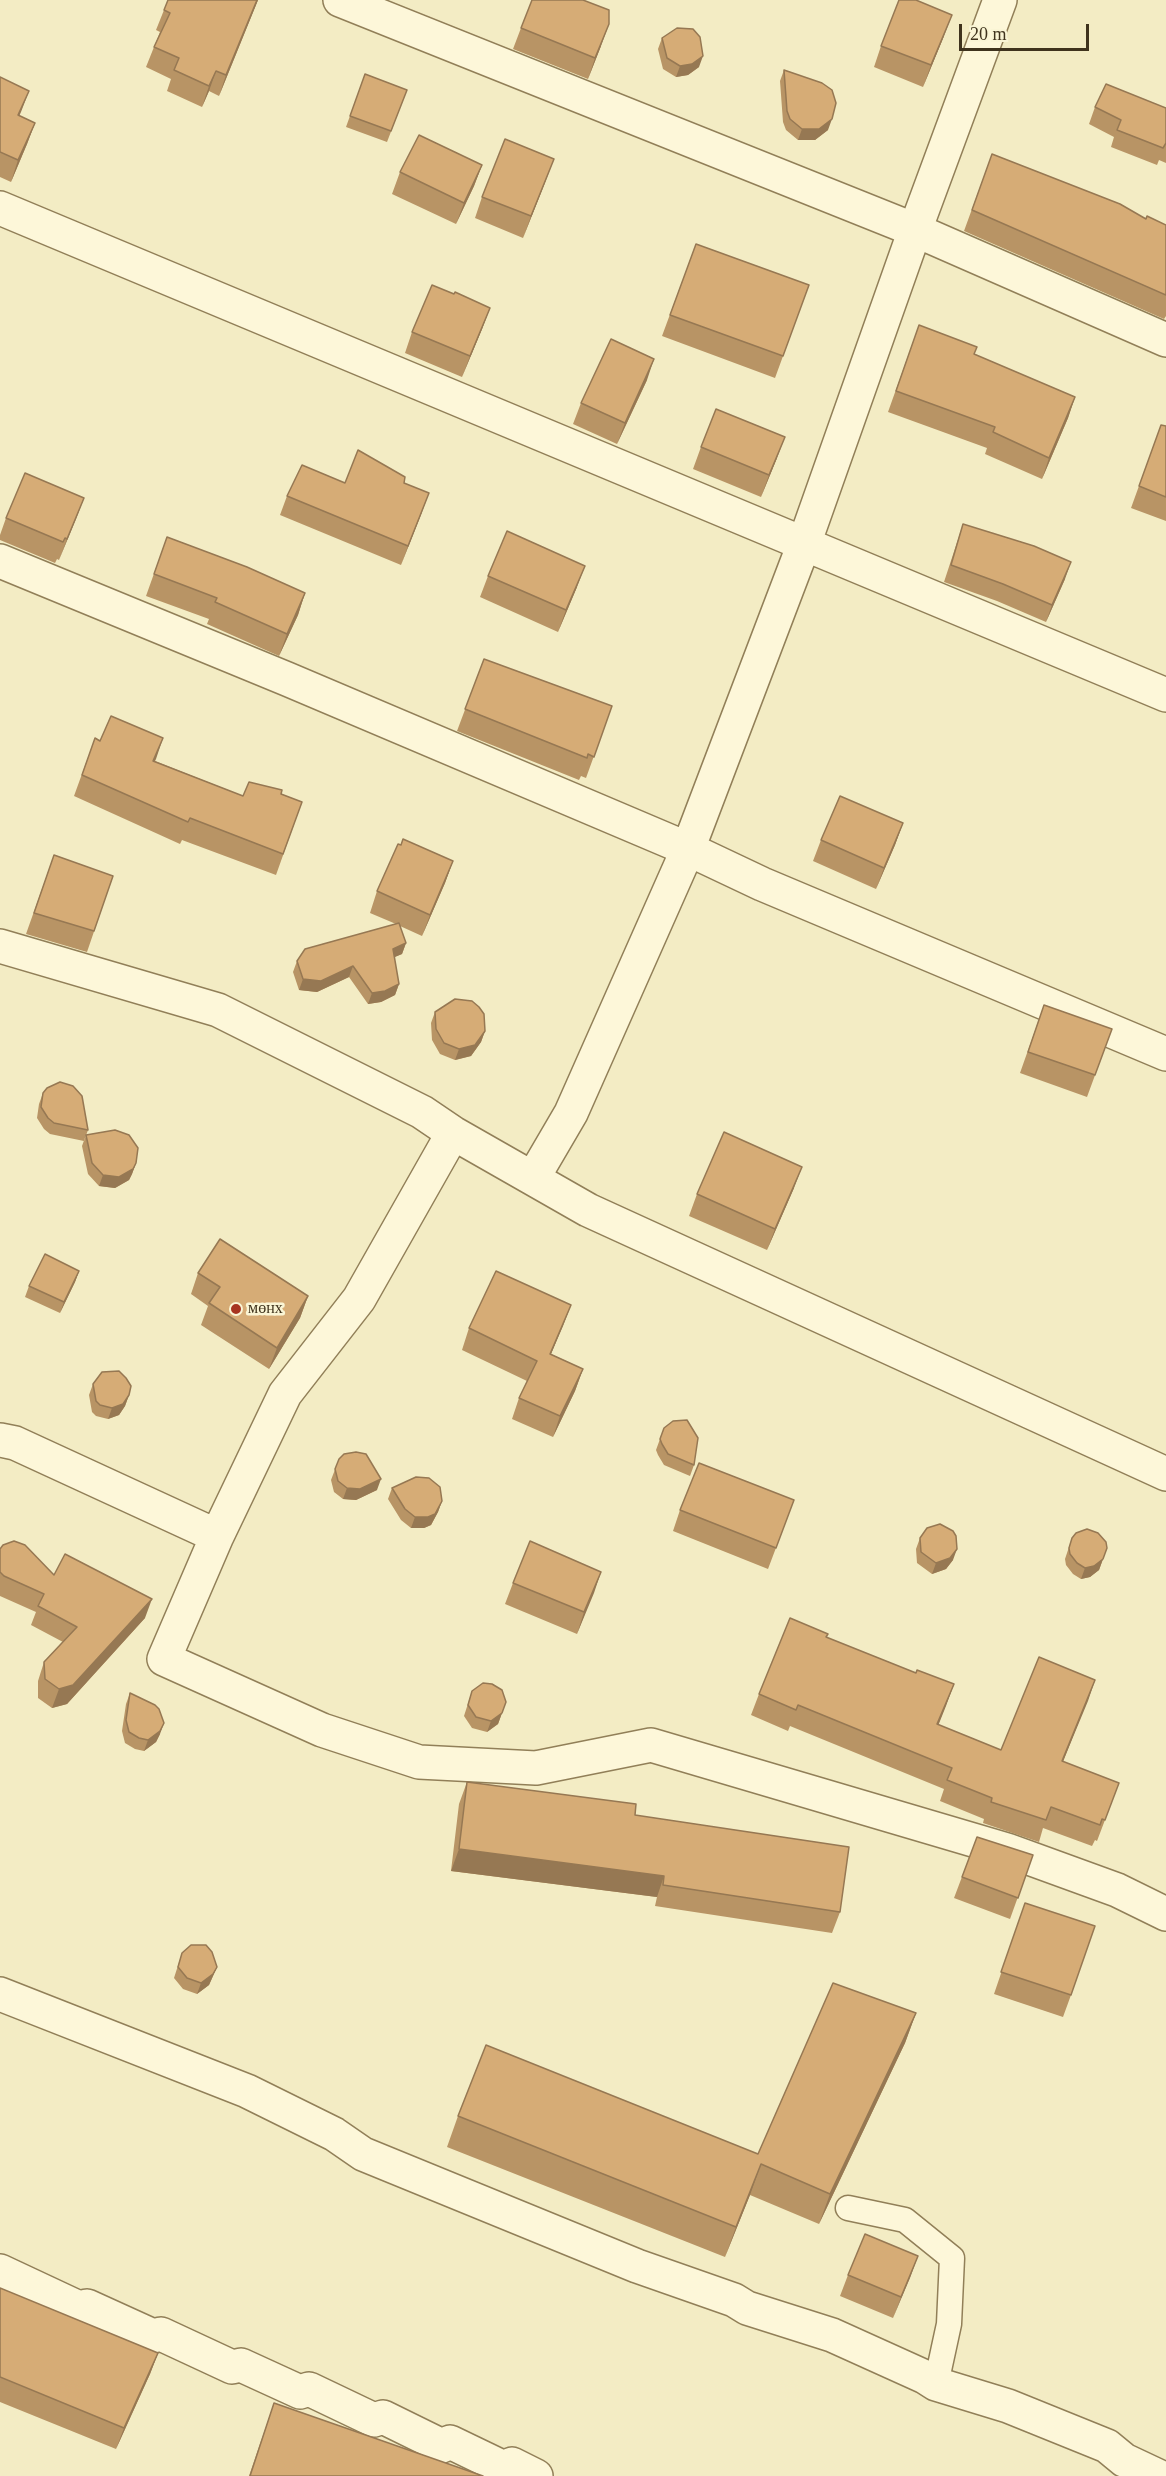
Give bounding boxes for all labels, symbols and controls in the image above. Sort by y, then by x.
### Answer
scale bar [962,12,1092,50]
text: 20 m [970,24,1007,44]
place label: мөнх [248,1299,283,1319]
marker: мөнх [229,1302,243,1316]

